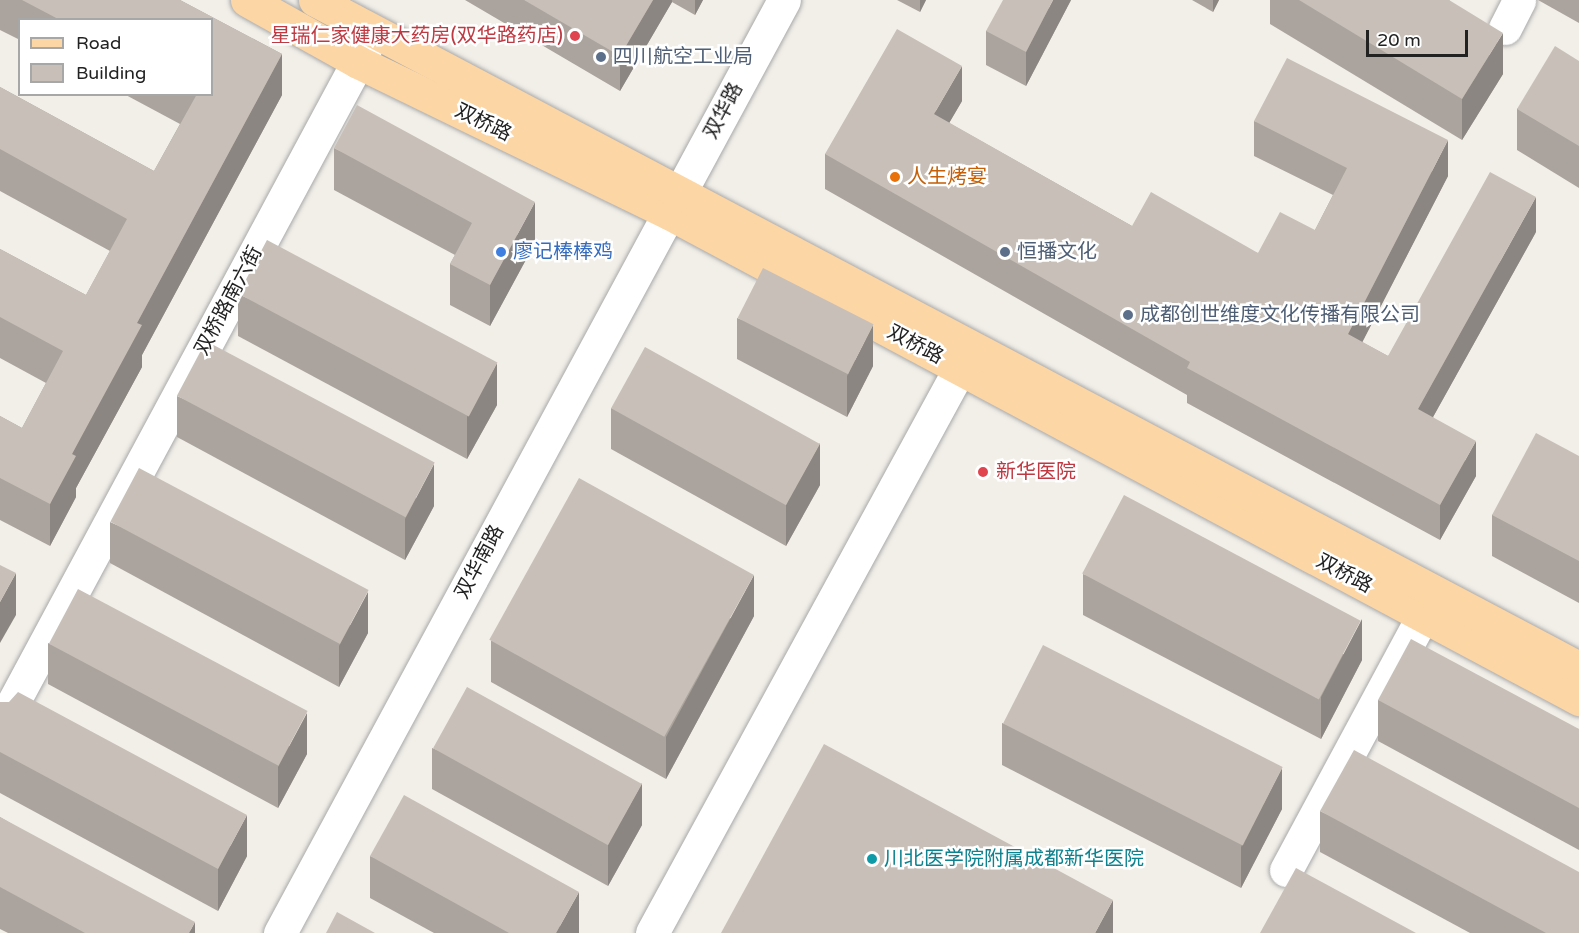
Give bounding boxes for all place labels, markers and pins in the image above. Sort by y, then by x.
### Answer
place label: 星瑞仁家健康大药房(双华路药店) [271,24,563,48]
marker: 星瑞仁家健康大药房(双华路药店) [568,29,582,43]
place label: 四川航空工业局 [613,45,753,69]
marker: 四川航空工业局 [594,50,608,64]
place label: 人生烤宴 [907,165,987,189]
marker: 人生烤宴 [888,170,902,184]
place label: 廖记棒棒鸡 [513,240,613,264]
place label: 恒播文化 [1017,240,1097,264]
marker: 廖记棒棒鸡 [494,245,508,259]
marker: 恒播文化 [998,245,1012,259]
place label: 成都创世维度文化传播有限公司 [1140,303,1420,327]
marker: 成都创世维度文化传播有限公司 [1121,308,1135,322]
place label: 新华医院 [996,460,1076,484]
marker: 新华医院 [974,463,992,481]
place label: 川北医学院附属成都新华医院 [884,847,1144,871]
marker: 川北医学院附属成都新华医院 [865,852,879,866]

